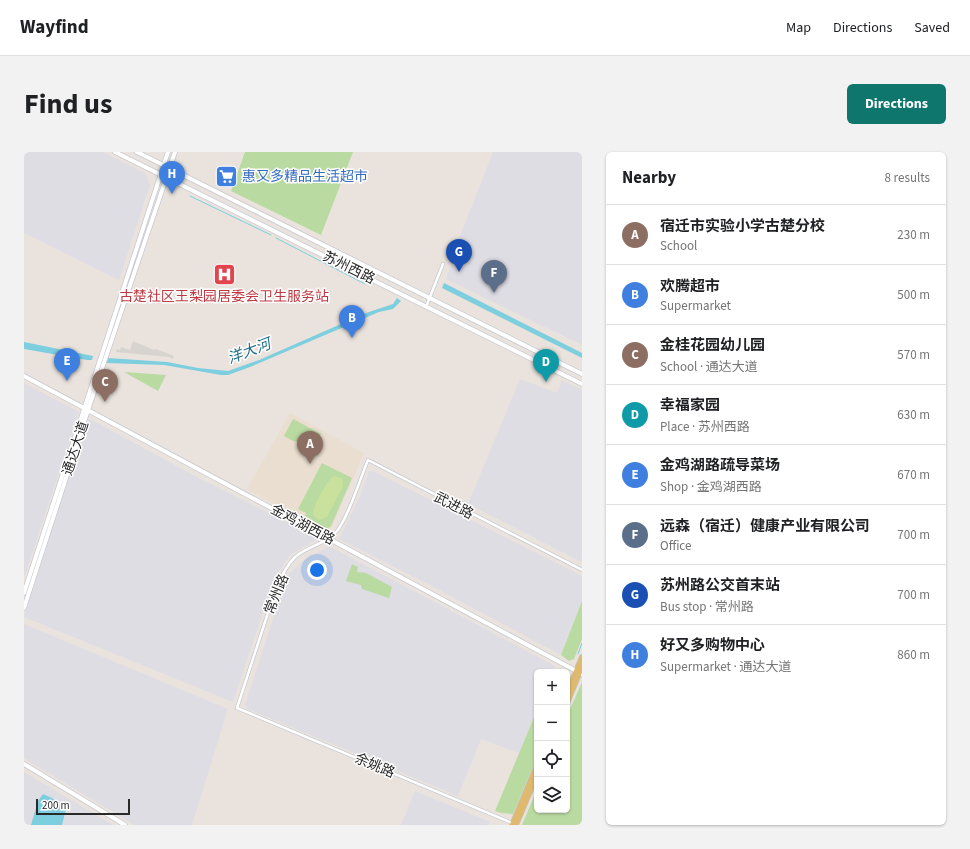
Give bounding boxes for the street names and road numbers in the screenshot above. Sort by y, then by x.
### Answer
street label: 苏州西路 [319,247,378,289]
street label: 通达大道 [58,419,94,478]
street label: 武进路 [430,487,477,524]
street label: 金鸡湖西路 [267,500,338,550]
street label: 常州路 [260,571,294,618]
street label: 余姚路 [351,749,398,783]

